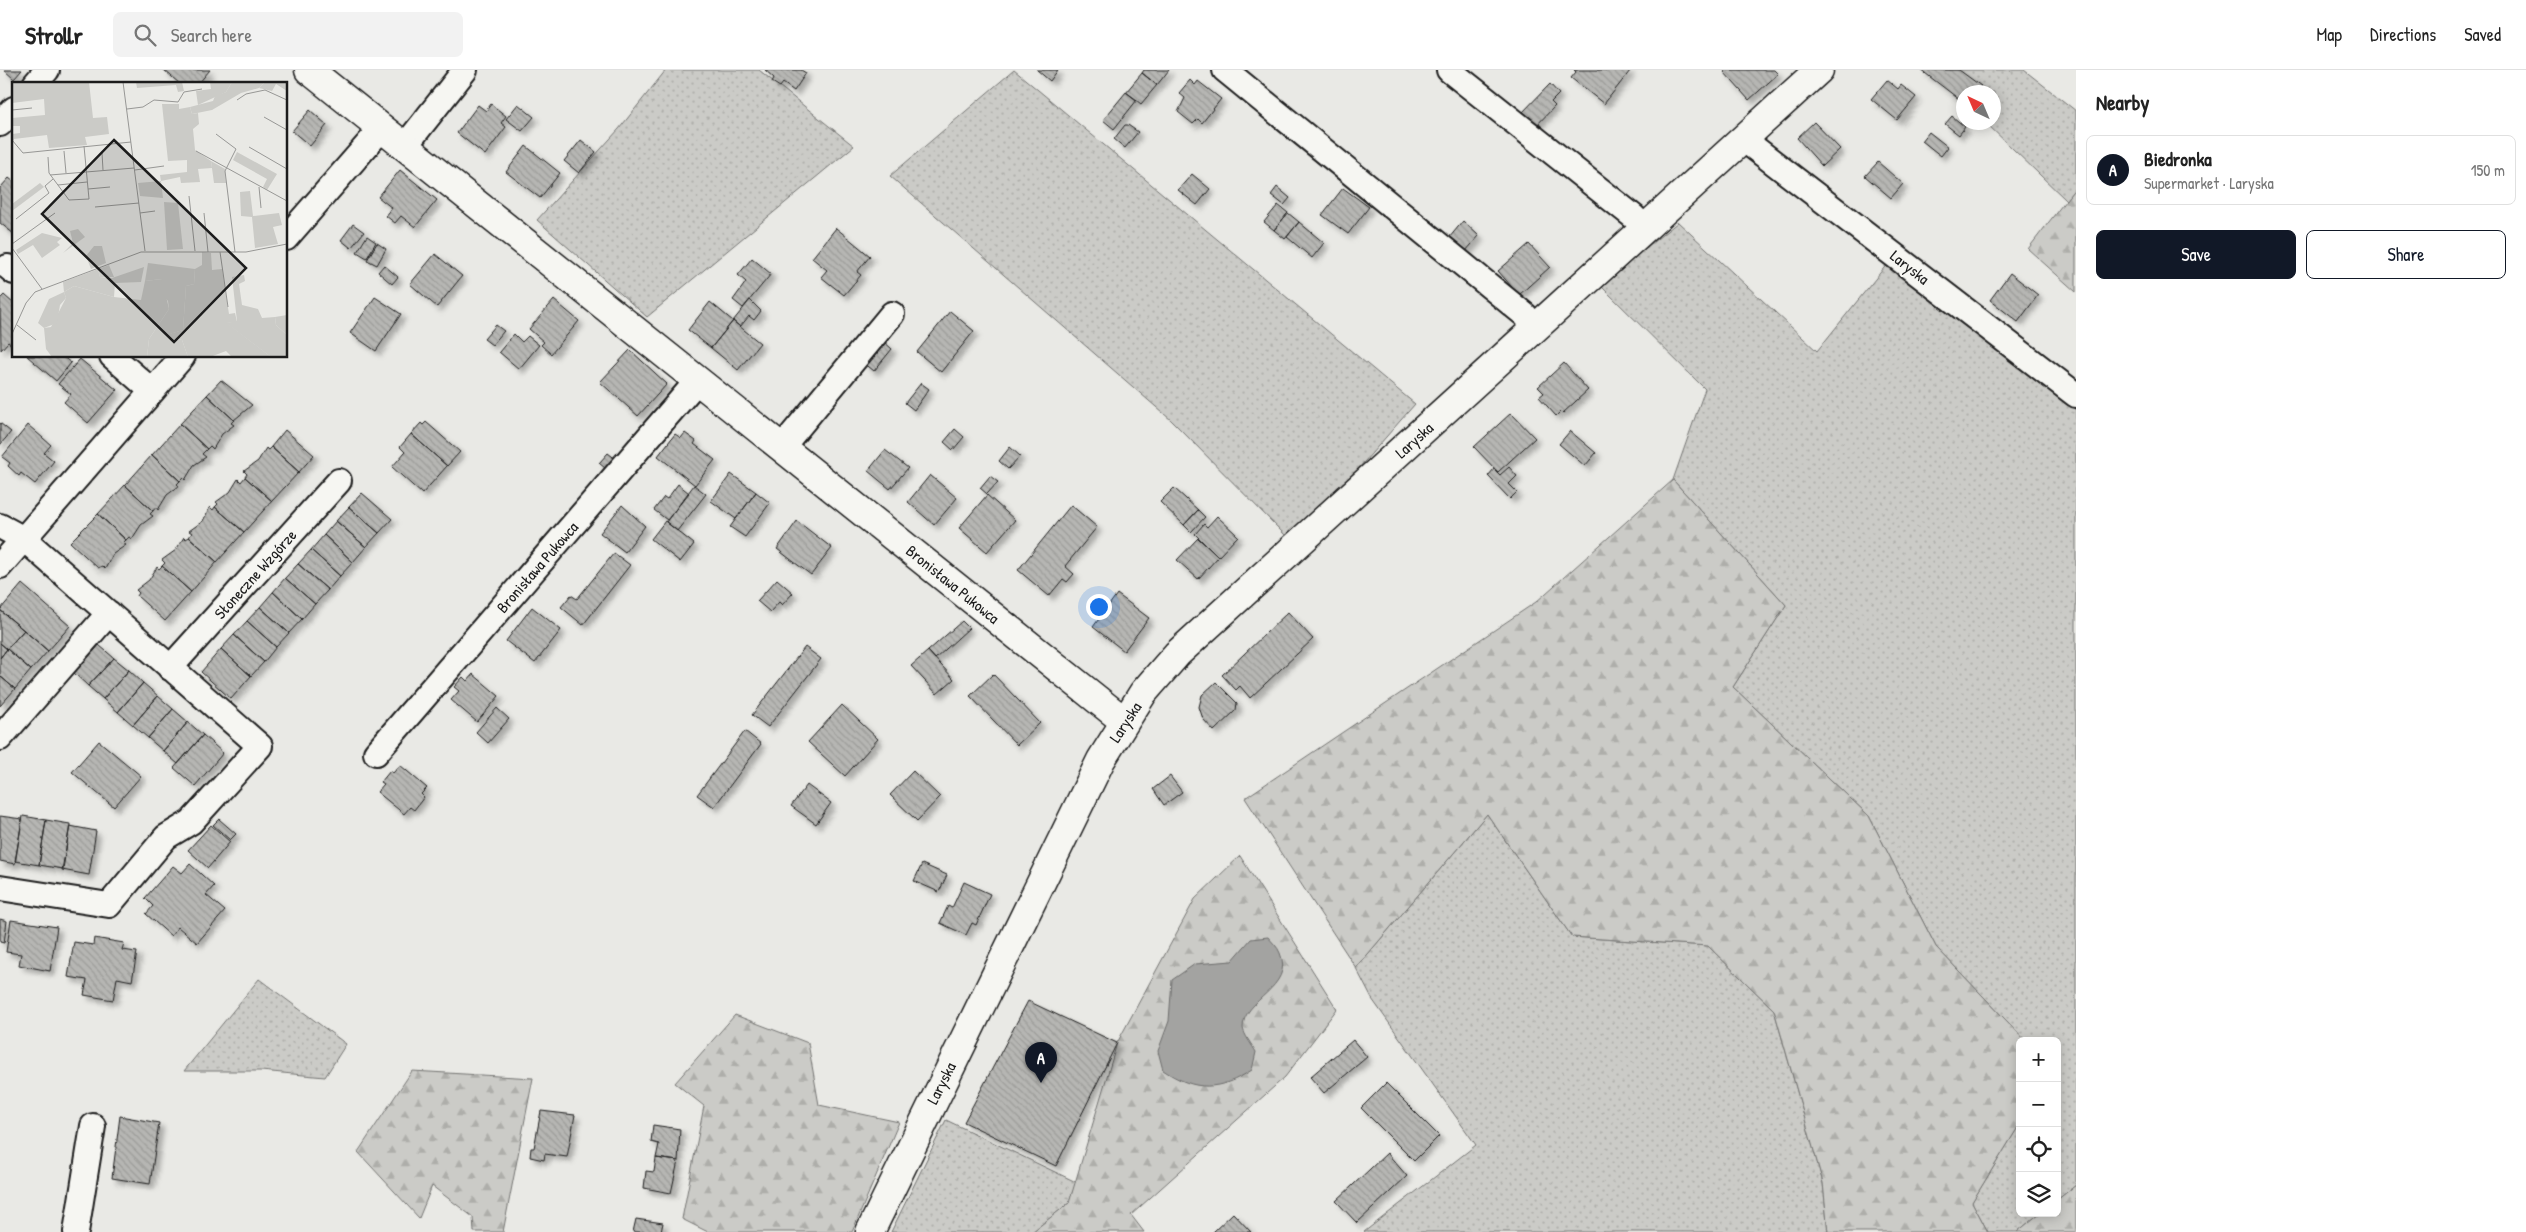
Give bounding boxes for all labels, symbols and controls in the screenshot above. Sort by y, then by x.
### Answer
search box [113,12,463,57]
text: Strollr [25,19,83,51]
icon: search [131,21,159,49]
text: Search here [171,22,252,48]
text: Map [2317,22,2342,47]
text: Directions [2370,22,2436,47]
text: Saved [2464,22,2501,47]
inset map [12,82,288,358]
north arrow [1956,85,2001,130]
text: Nearby [2096,88,2149,117]
text: Biedronka [2144,146,2212,172]
text: A [2109,159,2117,181]
text: 150 m [2471,159,2505,181]
text: Supermarket · Laryska [2144,172,2274,194]
button: Save [2096,230,2296,279]
button: Share [2306,230,2506,279]
street label: Laryska [1886,245,1934,289]
street label: Laryska [1390,417,1438,463]
street label: Bronisława Pukowca [491,517,583,617]
street label: Słoneczne Wzgórze [209,524,302,624]
street label: Bronisława Pukowca [902,539,1004,629]
your location [1086,594,1112,620]
street label: Laryska [1104,697,1146,747]
map controls [2016,1037,2061,1217]
button: + [2016,1037,2061,1082]
pin: A [1025,1042,1057,1083]
street label: Laryska [921,1058,961,1108]
button: − [2016,1082,2061,1127]
button: locate [2016,1127,2061,1172]
button: layers [2016,1172,2061,1217]

